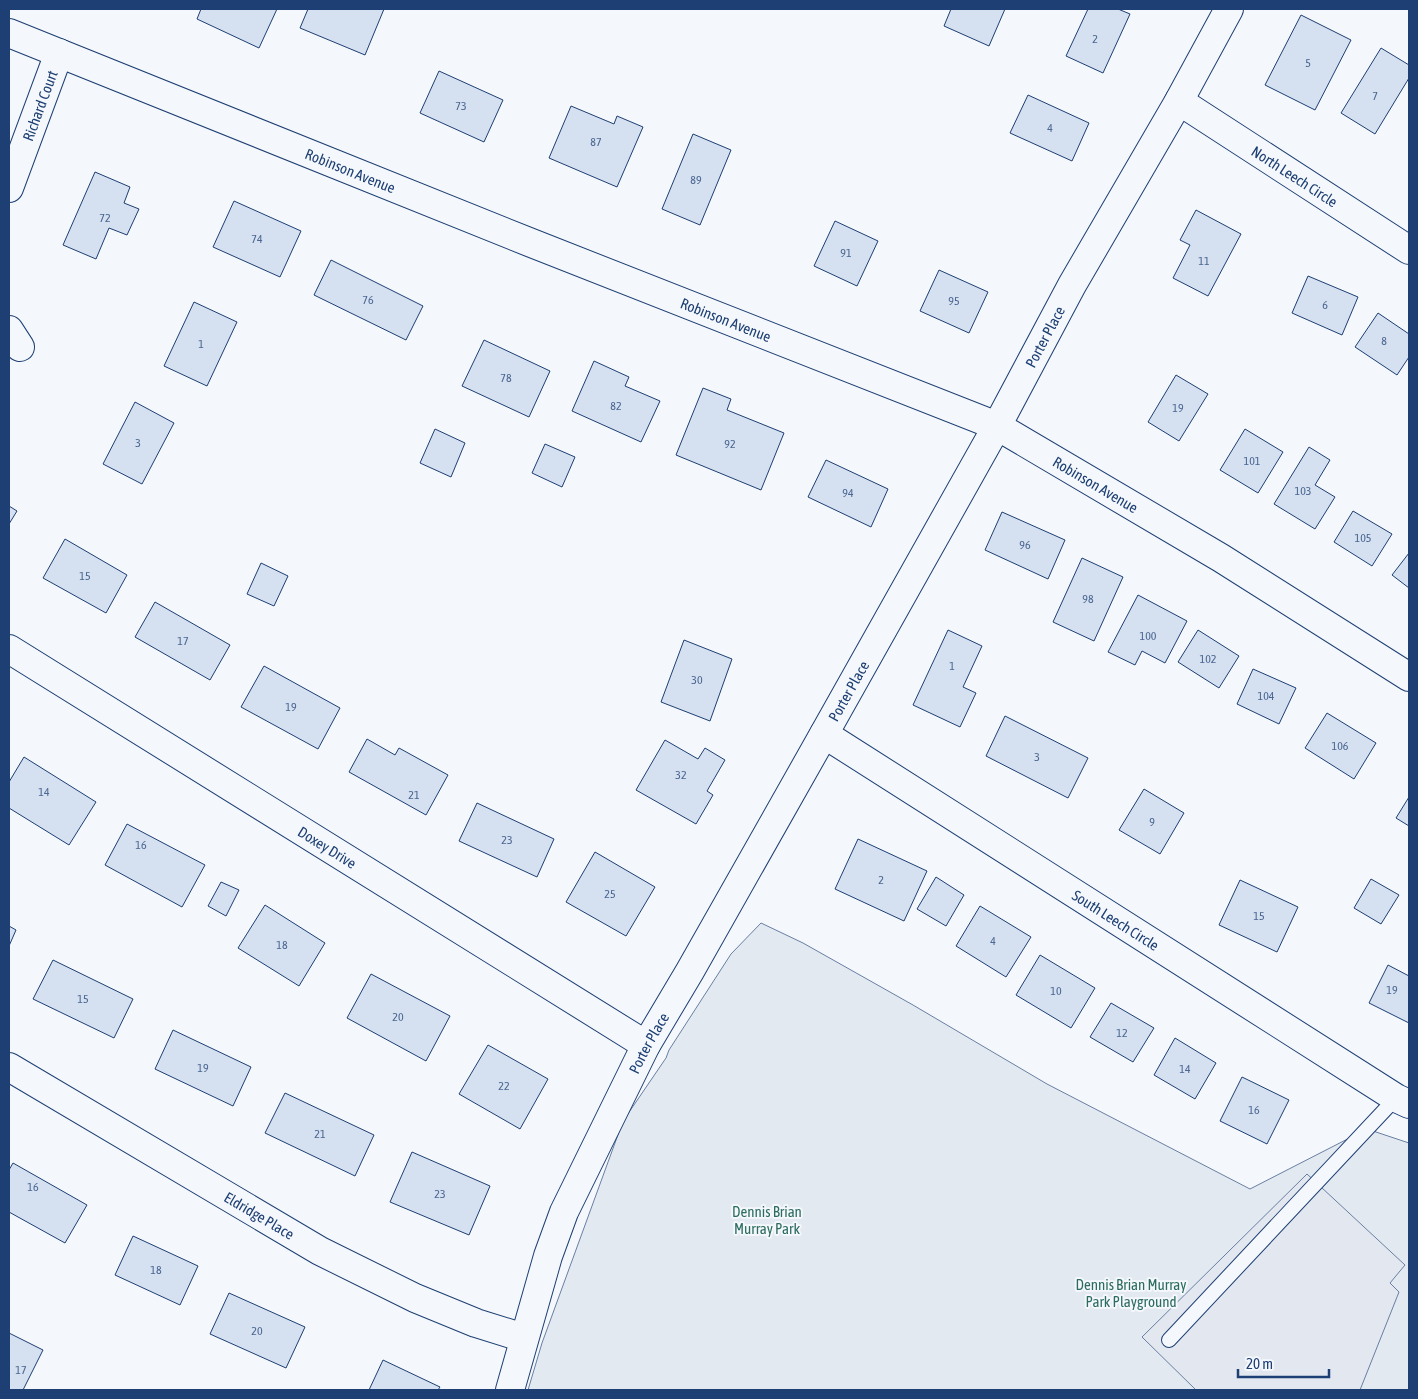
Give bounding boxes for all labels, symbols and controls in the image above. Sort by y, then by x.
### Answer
house number: 2 [1092,32,1098,46]
house number: 5 [1305,56,1311,70]
street label: Richard Court [19,68,60,143]
house number: 7 [1372,89,1378,103]
house number: 73 [455,99,467,113]
house number: 4 [1047,121,1053,135]
house number: 87 [590,135,602,149]
street label: North Leech Circle [1249,142,1341,210]
street label: Robinson Avenue [303,145,398,196]
house number: 89 [690,173,702,187]
house number: 72 [99,211,111,225]
house number: 74 [251,232,263,246]
house number: 91 [840,246,852,260]
house number: 11 [1198,254,1210,268]
house number: 76 [362,293,374,307]
street label: Robinson Avenue [678,294,774,345]
house number: 95 [948,294,960,308]
house number: 6 [1322,298,1328,312]
street label: Porter Place [1021,303,1068,370]
house number: 8 [1381,334,1387,348]
house number: 1 [198,337,204,351]
house number: 78 [500,371,512,385]
house number: 82 [610,399,622,413]
house number: 19 [1172,401,1184,415]
house number: 3 [135,436,141,450]
house number: 92 [724,437,736,451]
street label: Robinson Avenue [1050,453,1142,516]
house number: 101 [1244,454,1261,468]
house number: 103 [1295,484,1311,498]
house number: 94 [842,486,854,500]
house number: 105 [1355,531,1371,545]
house number: 96 [1019,538,1031,552]
house number: 15 [79,569,91,583]
house number: 98 [1082,592,1094,606]
house number: 100 [1140,629,1157,643]
house number: 17 [177,634,189,648]
house number: 102 [1200,652,1216,666]
street label: Porter Place [824,657,872,724]
house number: 1 [949,659,955,673]
house number: 30 [691,673,703,687]
house number: 104 [1258,689,1275,703]
house number: 19 [285,700,297,714]
house number: 106 [1332,739,1349,753]
house number: 3 [1034,750,1040,764]
house number: 32 [675,768,687,782]
house number: 14 [38,785,50,799]
house number: 21 [408,788,420,802]
house number: 9 [1149,815,1155,829]
street label: Doxey Drive [295,823,360,872]
house number: 23 [501,833,513,847]
house number: 16 [135,838,147,852]
house number: 2 [878,873,884,887]
street label: South Leech Circle [1069,886,1163,954]
house number: 25 [604,887,616,901]
house number: 15 [1253,909,1265,923]
house number: 4 [990,934,996,948]
house number: 18 [276,938,288,952]
house number: 19 [1386,983,1398,997]
house number: 10 [1050,984,1062,998]
house number: 15 [77,992,89,1006]
street label: Porter Place [625,1009,672,1076]
house number: 20 [392,1010,404,1024]
house number: 12 [1116,1026,1128,1040]
house number: 19 [197,1061,209,1075]
house number: 14 [1179,1062,1191,1076]
house number: 22 [498,1079,510,1093]
house number: 16 [1248,1103,1260,1117]
house number: 21 [314,1127,326,1141]
house number: 16 [27,1180,39,1194]
house number: 23 [434,1187,446,1201]
street label: Eldridge Place [222,1188,298,1242]
park label: Dennis Brian Murray Park [732,1203,802,1237]
house number: 18 [150,1263,162,1277]
park label: Dennis Brian Murray Park Playground [1076,1276,1186,1310]
house number: 20 [251,1324,263,1338]
scale bar [1238,1346,1329,1378]
text: 20 m [1246,1355,1273,1372]
house number: 17 [15,1363,27,1377]

